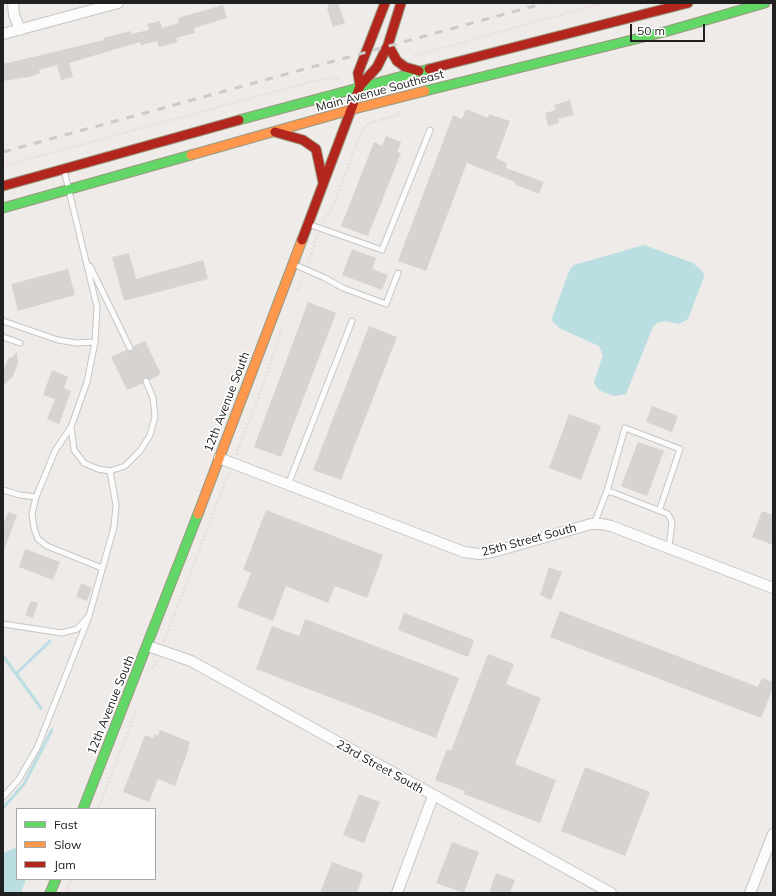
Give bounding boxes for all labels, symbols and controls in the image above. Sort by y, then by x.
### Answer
scale bar [632,16,707,42]
text: 50 m [637,23,665,38]
street label: Main Avenue Southeast [315,67,445,115]
street label: 12th Avenue South [201,350,253,454]
street label: 25th Street South [480,520,578,560]
street label: 12th Avenue South [84,653,138,757]
street label: 23rd Street South [334,737,426,797]
legend [16,808,156,880]
text: Fast [54,817,78,832]
text: Slow [54,837,82,852]
text: Jam [54,857,76,872]

